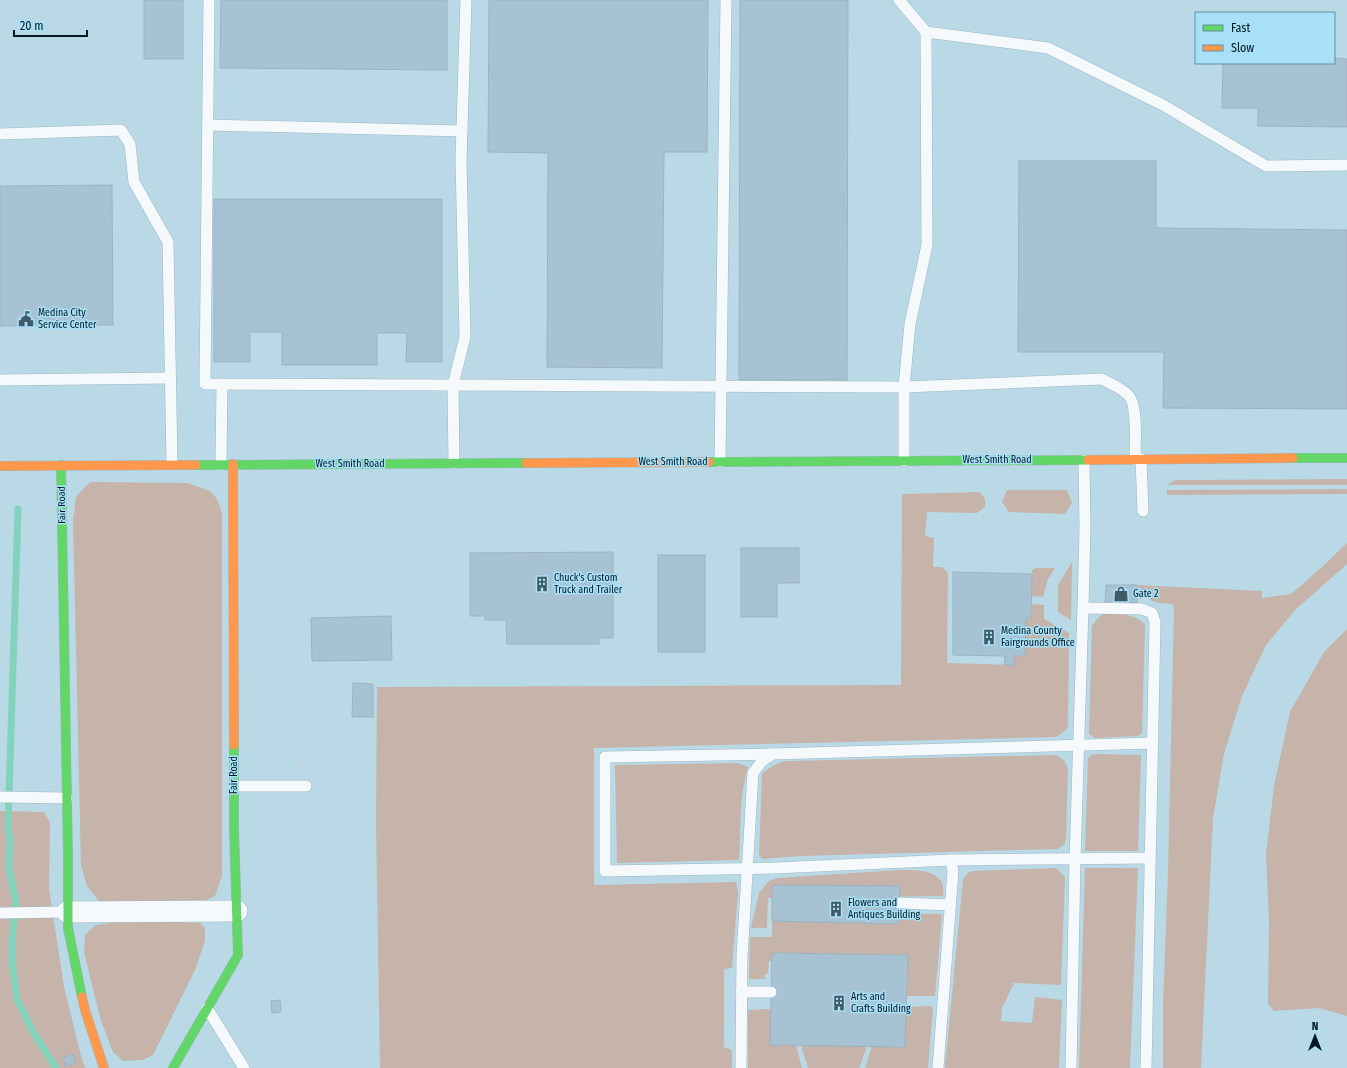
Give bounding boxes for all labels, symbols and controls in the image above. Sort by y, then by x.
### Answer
scale bar [14,12,87,38]
legend [1195,12,1335,64]
text: 20 m [20,19,44,33]
text: Fast [1231,21,1250,35]
text: Slow [1231,41,1254,55]
place label: Medina City Service Center [38,307,97,331]
public building icon: Medina City Service Center [17,310,35,328]
street label: West Smith Road [962,454,1032,466]
street label: West Smith Road [638,456,708,468]
street label: West Smith Road [315,458,385,470]
street label: Fair Road [56,486,68,524]
place label: Chuck's Custom Truck and Trailer [554,572,623,596]
building icon: Chuck's Custom Truck and Trailer [533,575,551,593]
shop icon: Gate 2 [1112,585,1130,603]
place label: Gate 2 [1133,588,1159,600]
place label: Medina County Fairgrounds Office [1001,625,1075,649]
building icon: Medina County Fairgrounds Office [980,628,998,646]
street label: Fair Road [228,756,240,794]
place label: Flowers and Antiques Building [848,897,920,921]
building icon: Flowers and Antiques Building [827,900,845,918]
place label: Arts and Crafts Building [851,991,911,1015]
building icon: Arts and Crafts Building [830,994,848,1012]
north arrow [1295,1016,1335,1056]
text: N [1312,1020,1318,1033]

